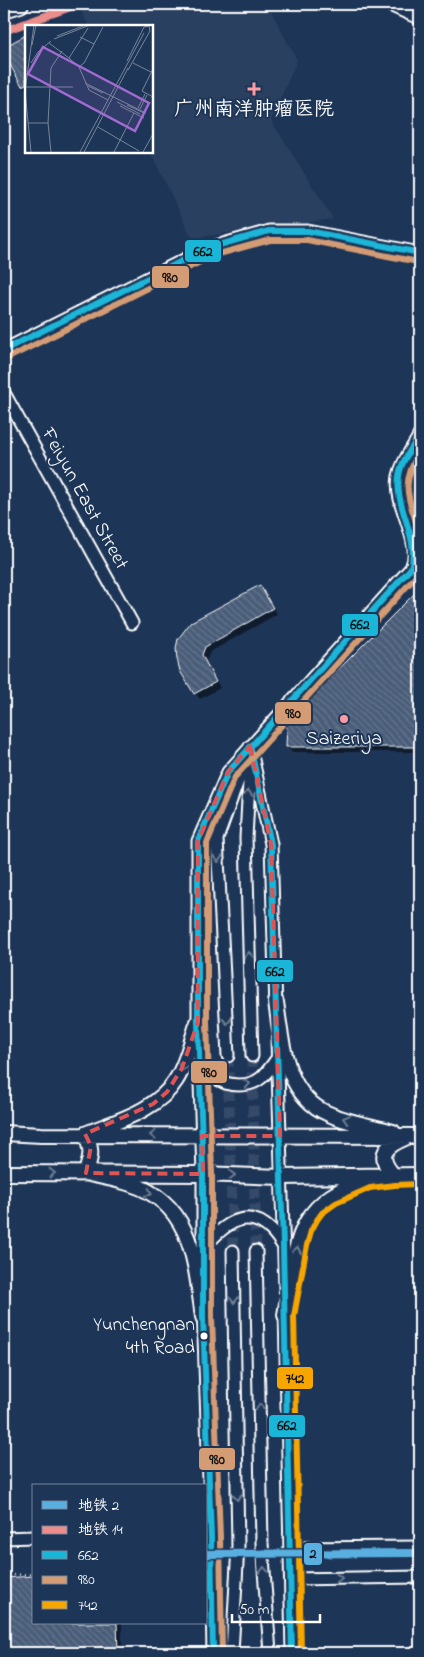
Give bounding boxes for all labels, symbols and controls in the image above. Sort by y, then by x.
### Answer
inset map [25,25,152,152]
marker: 广州南洋肿瘤医院 [247,82,261,96]
place label: 广州南洋肿瘤医院 [174,96,334,125]
line badge: 662 [184,239,222,263]
text: 662 [192,242,213,263]
line badge: 980 [151,265,190,289]
text: 980 [161,268,178,289]
street label: Feiyun East Street [33,422,135,575]
line badge: 662 [341,613,379,637]
text: 662 [349,615,370,636]
line badge: 980 [274,701,312,725]
text: 980 [284,704,301,725]
marker: Saizeriya [338,713,350,725]
place label: Saizeriya [306,725,382,754]
one-way arrow [243,789,254,797]
one-way arrow [213,855,224,863]
one-way arrow [244,951,254,958]
line badge: 662 [256,959,294,983]
text: 662 [264,962,285,983]
one-way arrow [221,1018,232,1026]
line badge: 980 [190,1060,228,1084]
one-way arrow [177,1063,188,1072]
text: 980 [200,1063,217,1084]
one-way arrow [242,1079,251,1089]
one-way arrow [343,1115,351,1125]
one-way arrow [149,1130,157,1140]
one-way arrow [49,1168,57,1178]
one-way arrow [229,1170,237,1180]
one-way arrow [144,1187,153,1197]
one-way arrow [291,1245,301,1254]
one-way arrow [228,1296,239,1304]
place label: Yunchengnan 4th Road [93,1312,195,1362]
marker: Yunchengnan 4th Road [199,1331,209,1341]
line badge: 742 [276,1366,314,1390]
text: 742 [286,1369,304,1390]
one-way arrow [254,1403,265,1411]
line badge: 662 [268,1414,306,1438]
text: 662 [276,1416,297,1437]
line badge: 980 [198,1447,236,1471]
text: 980 [208,1450,225,1471]
legend [32,1484,208,1624]
one-way arrow [232,1494,242,1501]
text: 地铁 2 [78,1495,120,1517]
text: 地铁 14 [78,1519,123,1541]
line badge: 2 [303,1542,323,1566]
text: 2 [309,1544,317,1565]
text: 662 [78,1545,99,1567]
one-way arrow [259,1565,270,1573]
text: 980 [78,1569,95,1591]
one-way arrow [336,1573,344,1583]
scale bar [232,1592,319,1624]
text: 742 [78,1595,98,1617]
text: 50 m [239,1599,270,1621]

